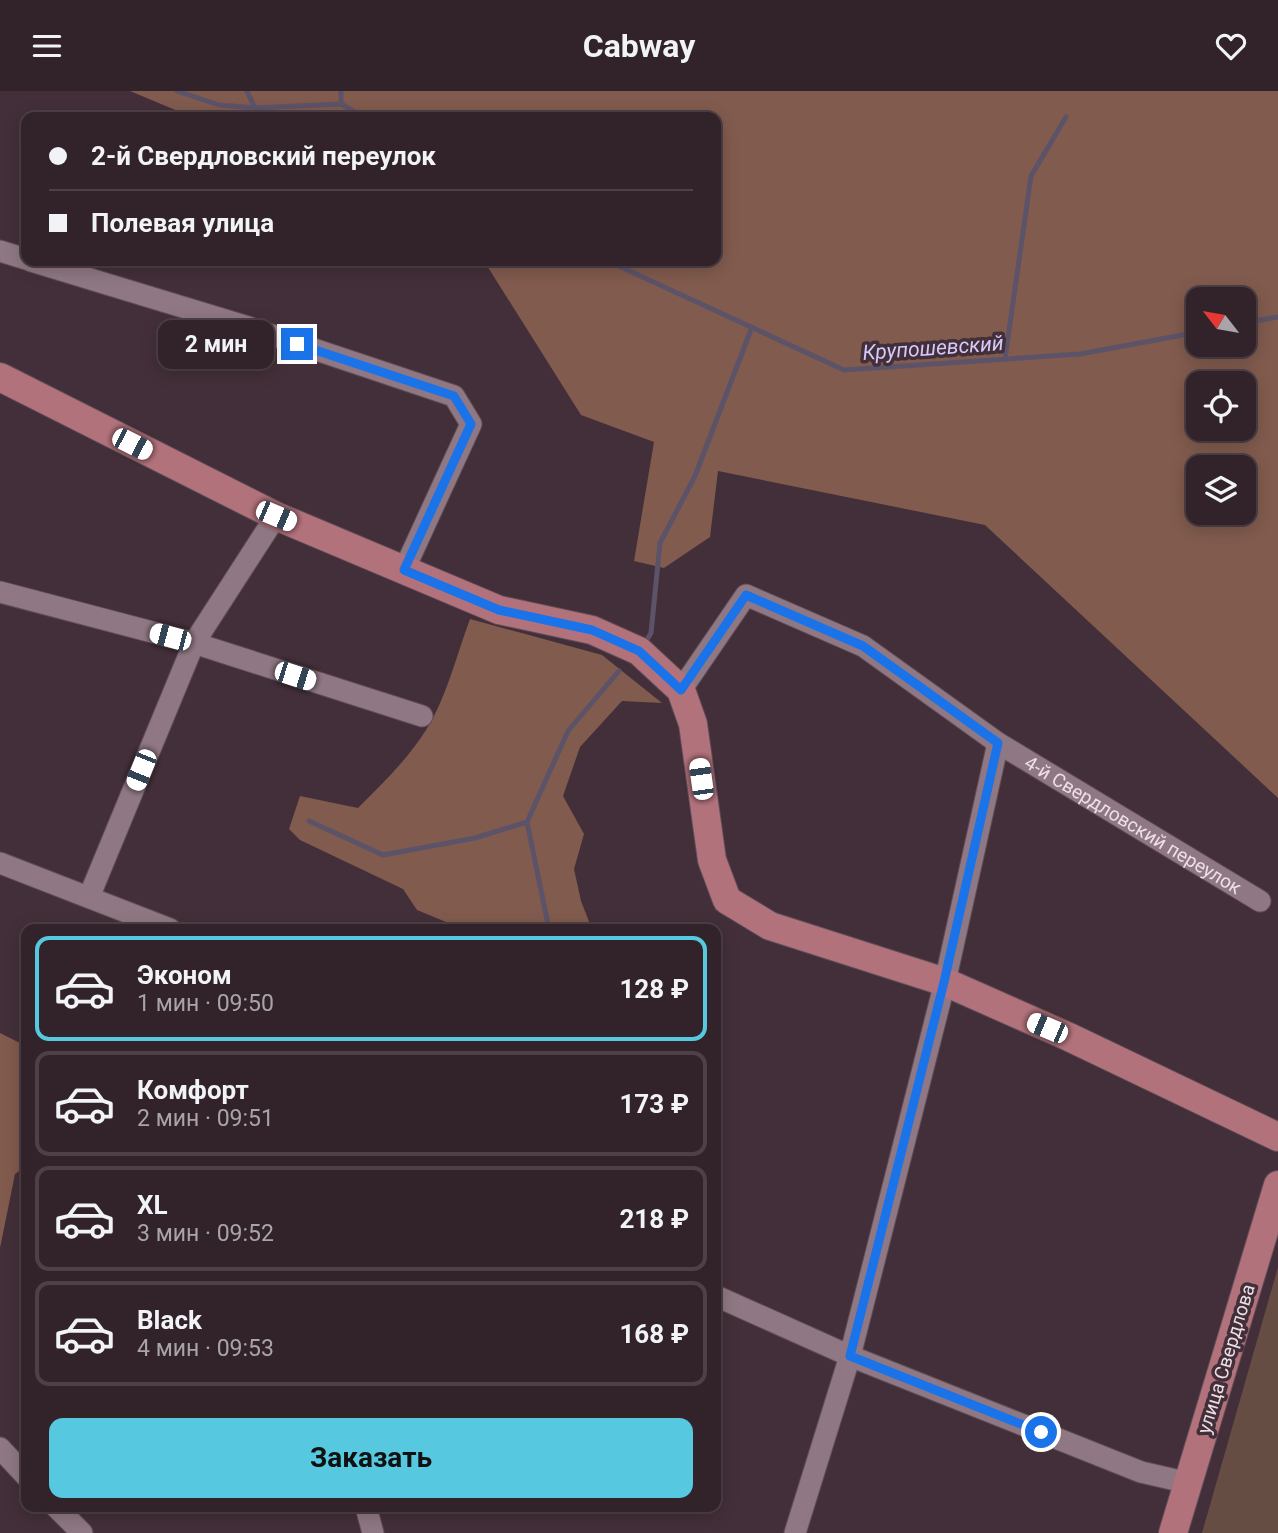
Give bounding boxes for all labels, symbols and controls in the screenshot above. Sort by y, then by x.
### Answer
icon: menu [28,27,66,65]
text: Cabway [583,27,695,65]
icon: heart [1212,27,1250,65]
text: 2-й Свердловский переулок [91,141,436,171]
text: Полевая улица [91,208,274,238]
north arrow [1186,287,1256,357]
map controls [1186,287,1256,525]
callout: 2 мин [157,320,272,369]
route end [281,328,313,360]
text: 2 мин [185,331,247,358]
water label: Крупошевский [862,331,1005,365]
button: locate [1186,371,1256,441]
car [109,425,156,463]
button: layers [1186,455,1256,525]
car [253,498,300,534]
car [147,621,194,653]
car [272,660,319,692]
car [124,747,159,793]
street label: 4-й Свердловский переулок [1021,750,1246,899]
car [688,757,715,801]
icon: car [53,957,116,1020]
text: Эконом [137,960,232,990]
text: 128 ₽ [619,974,689,1004]
text: 1 мин · 09:50 [137,990,274,1017]
car [1024,1010,1071,1046]
icon: car [53,1072,116,1135]
text: Комфорт [137,1075,249,1105]
text: 173 ₽ [619,1089,689,1119]
text: 2 мин · 09:51 [137,1105,274,1132]
icon: car [53,1187,116,1250]
text: XL [137,1190,168,1220]
text: 218 ₽ [619,1204,689,1234]
text: 3 мин · 09:52 [137,1220,274,1247]
street label: улица Свердлова [1192,1281,1260,1437]
icon: car [53,1302,116,1365]
text: Black [137,1305,202,1335]
text: 168 ₽ [619,1319,689,1349]
text: 4 мин · 09:53 [137,1335,274,1362]
route start [1025,1416,1057,1448]
button: Заказать [49,1418,693,1498]

